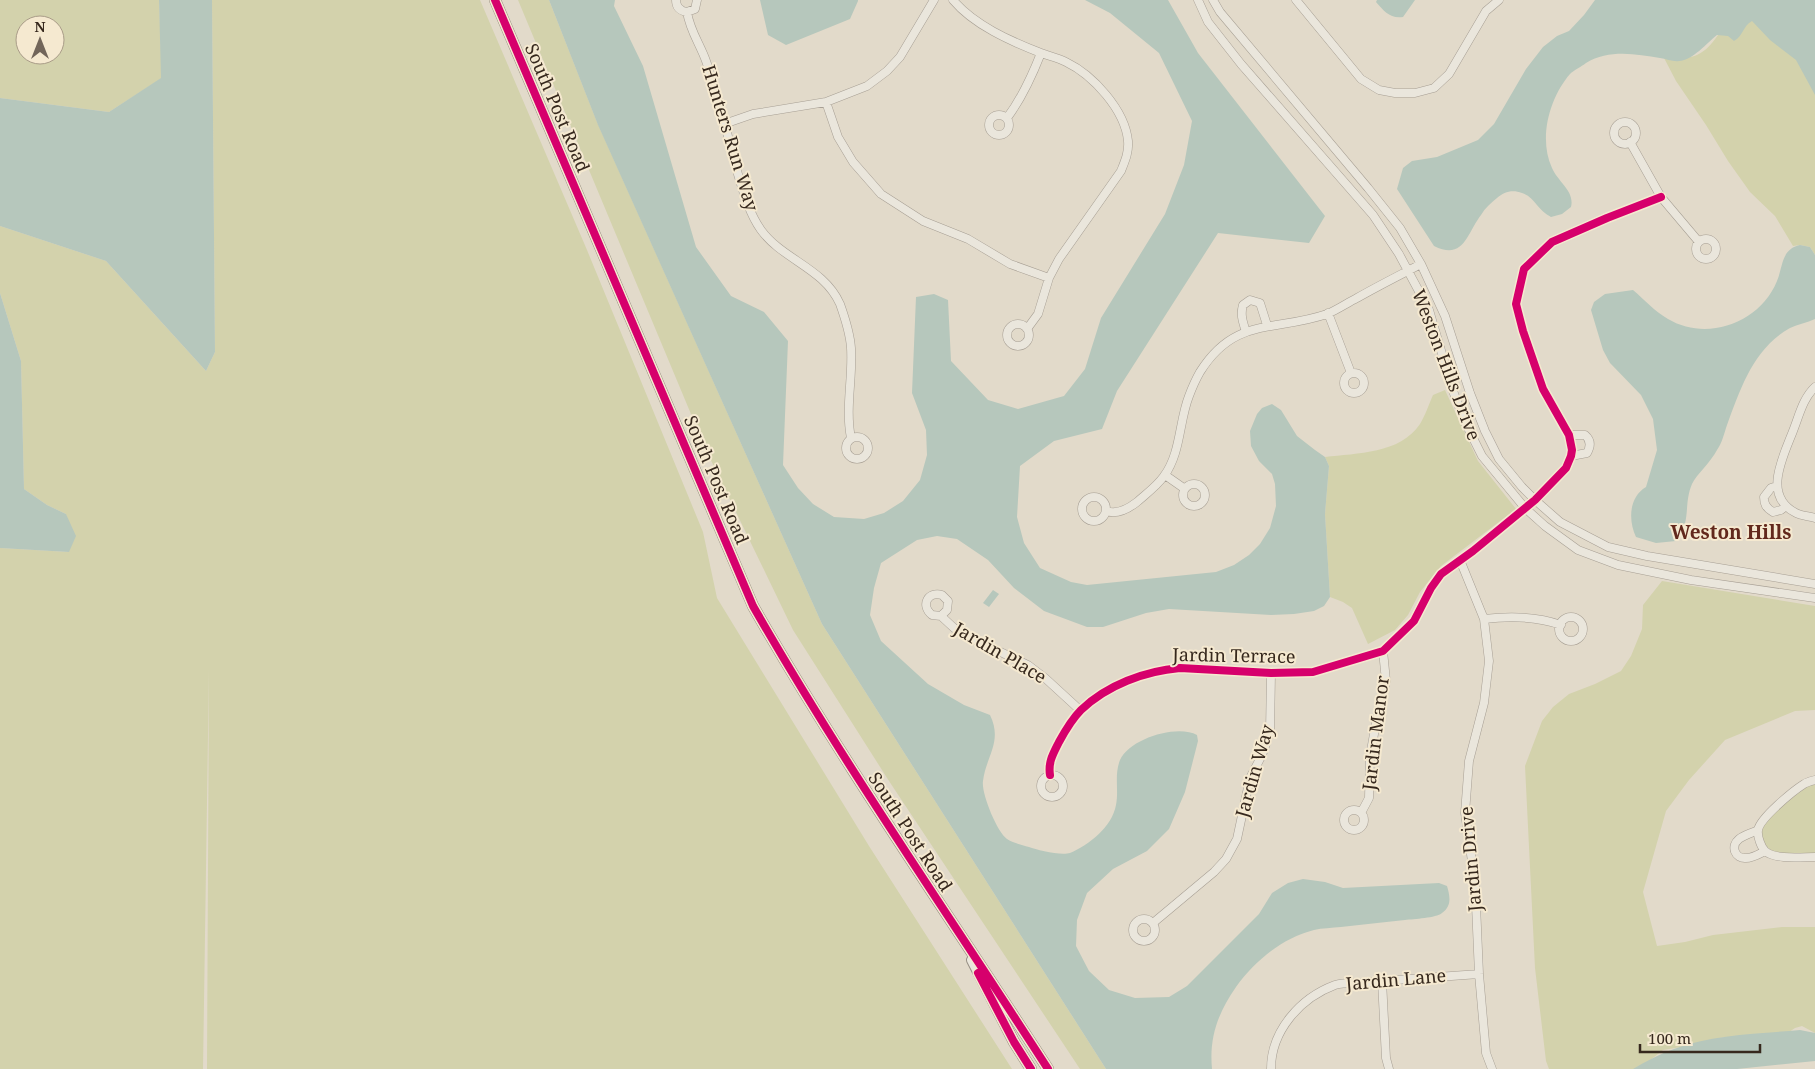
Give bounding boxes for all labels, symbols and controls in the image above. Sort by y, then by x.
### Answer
north arrow [15,15,65,65]
text: N [34,17,46,36]
street label: South Post Road [520,39,596,176]
street label: Hunters Run Way [697,62,765,214]
street label: Weston Hills Drive [1407,286,1487,444]
street label: South Post Road [679,411,755,548]
district label: Weston Hills [1671,519,1791,545]
street label: Jardin Place [949,615,1051,688]
street label: Jardin Terrace [1171,642,1296,668]
street label: Jardin Manor [1356,674,1394,793]
street label: Jardin Way [1229,721,1279,821]
street label: South Post Road [863,767,958,896]
street label: Jardin Drive [1453,805,1487,914]
street label: Jardin Lane [1344,963,1447,995]
scale bar [1640,1022,1760,1054]
text: 100 m [1648,1028,1691,1048]

